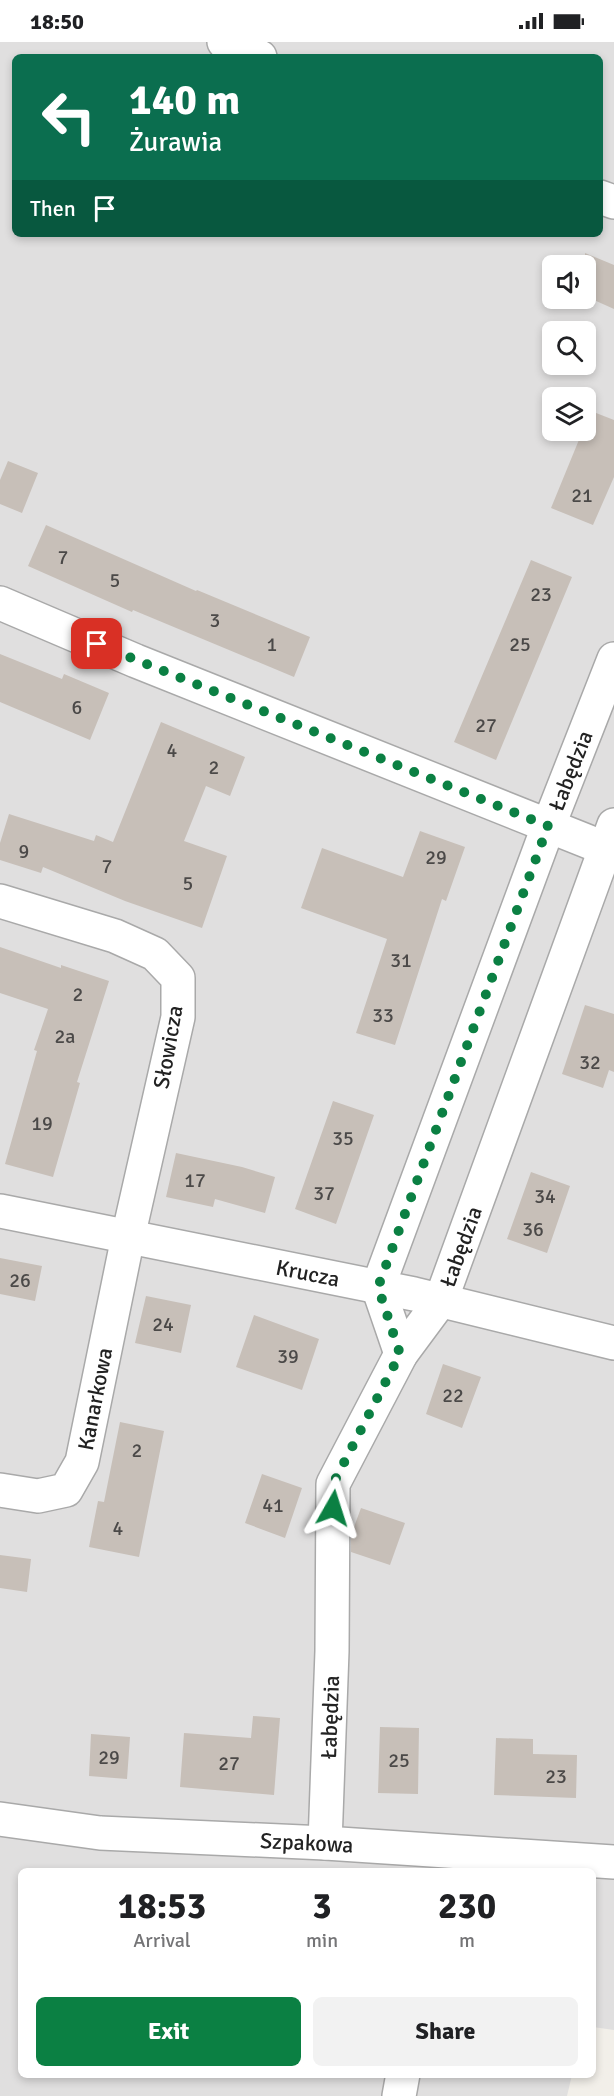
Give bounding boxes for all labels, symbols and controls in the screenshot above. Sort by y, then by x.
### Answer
text: 18:50 [30,8,84,35]
text: 140 m [129,75,240,126]
icon: left [30,78,108,156]
text: Żurawia [129,126,222,159]
icon: arrive [88,192,121,225]
text: Then [30,195,76,222]
map controls [542,255,596,441]
button: sound [542,255,596,309]
button: search [542,321,596,375]
button: layers [542,387,596,441]
house number: 21 [571,483,593,508]
house number: 7 [58,545,68,570]
house number: 5 [110,568,120,593]
house number: 23 [530,582,552,607]
house number: 3 [210,608,220,633]
pin [71,618,122,669]
icon: arrive [80,627,113,660]
house number: 1 [267,632,277,657]
house number: 25 [509,632,531,657]
house number: 6 [72,695,82,720]
house number: 27 [475,713,497,738]
street label: Łabędzia [542,727,598,814]
house number: 4 [167,738,178,763]
house number: 2 [209,755,219,780]
house number: 9 [19,839,29,864]
house number: 29 [425,845,447,870]
house number: 7 [102,854,112,879]
house number: 5 [183,871,193,896]
house number: 31 [390,948,412,973]
house number: 2 [73,982,83,1007]
street label: Słowicza [147,1003,189,1091]
house number: 33 [372,1003,394,1028]
house number: 2a [55,1024,75,1049]
house number: 32 [579,1050,601,1075]
house number: 19 [31,1111,53,1136]
house number: 35 [332,1126,354,1151]
house number: 17 [184,1168,206,1193]
house number: 37 [313,1181,335,1206]
house number: 34 [534,1184,556,1209]
street label: Łabędzia [433,1202,488,1290]
house number: 36 [522,1217,544,1242]
street label: Krucza [274,1253,342,1292]
house number: 26 [9,1268,31,1293]
house number: 24 [152,1312,174,1337]
house number: 39 [277,1344,299,1369]
street label: Kanarkowa [72,1345,118,1453]
house number: 22 [442,1383,464,1408]
house number: 2 [132,1438,142,1463]
position arrow [301,1476,365,1540]
house number: 41 [262,1493,284,1518]
house number: 4 [113,1516,124,1541]
street label: Łabędzia [315,1675,345,1759]
house number: 29 [98,1745,120,1770]
house number: 25 [388,1748,410,1773]
house number: 27 [218,1751,240,1776]
house number: 23 [545,1764,567,1789]
street label: Szpakowa [260,1827,354,1858]
text: 18:53 [118,1884,206,1929]
text: 3 [312,1884,332,1929]
text: 230 [438,1884,496,1929]
text: Arrival [133,1928,191,1953]
text: min [306,1928,338,1953]
text: m [459,1928,475,1953]
button: Exit [36,1997,301,2066]
button: Share [313,1997,578,2066]

